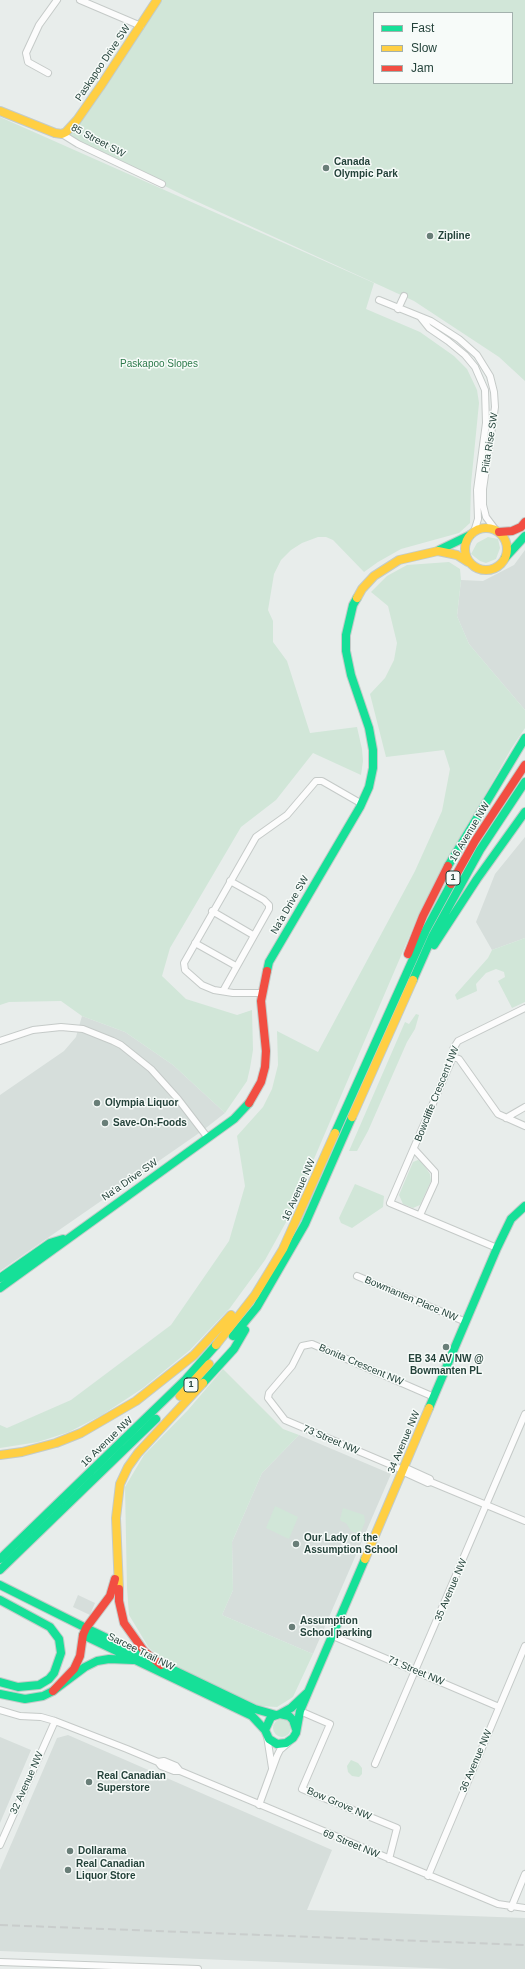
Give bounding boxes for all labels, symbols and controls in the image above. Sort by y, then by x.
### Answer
legend [373,12,513,84]
text: Fast [411,21,434,35]
street label: Paskapoo Drive SW [73,23,133,103]
text: Slow [411,41,437,55]
text: Jam [411,61,434,75]
street label: 85 Street SW [69,122,127,160]
place label: Canada Olympic Park [334,156,398,180]
marker: Canada Olympic Park [321,163,331,173]
place label: Zipline [438,230,470,242]
marker: Zipline [425,231,435,241]
park label: Paskapoo Slopes [120,358,198,370]
street label: Piita Rise SW [479,412,501,474]
street label: 16 Avenue NW [448,800,492,864]
road number: 1 [446,871,460,885]
street label: Na'a Drive SW [268,874,312,936]
street label: Bowcliffe Crescent NW [412,1044,462,1144]
place label: Olympia Liquor [105,1097,178,1109]
marker: Olympia Liquor [92,1098,102,1108]
place label: Save-On-Foods [113,1117,187,1129]
marker: Save-On-Foods [100,1118,110,1128]
street label: Na'a Drive SW [100,1156,160,1204]
street label: 16 Avenue NW [280,1157,318,1223]
street label: Bowmanten Place NW [363,1274,459,1324]
street label: Bonita Crescent NW [317,1342,405,1388]
marker: EB 34 AV NW @ Bowmanten PL [441,1342,451,1352]
place label: EB 34 AV NW @ Bowmanten PL [408,1353,484,1376]
road number: 1 [184,1378,198,1392]
street label: 34 Avenue NW [385,1409,423,1475]
street label: 16 Avenue NW [79,1414,135,1470]
street label: 73 Street NW [301,1423,361,1457]
place label: Our Lady of the Assumption School [304,1532,398,1556]
marker: Our Lady of the Assumption School [291,1539,301,1549]
street label: 35 Avenue NW [432,1557,470,1623]
place label: Assumption School parking [300,1615,372,1638]
marker: Assumption School parking [287,1622,297,1632]
street label: Sarcee Trail NW [106,1631,176,1673]
street label: 71 Street NW [386,1654,446,1688]
street label: 36 Avenue NW [457,1728,495,1794]
street label: 32 Avenue NW [8,1750,46,1816]
place label: Real Canadian Superstore [97,1770,166,1794]
marker: Real Canadian Superstore [84,1777,94,1787]
street label: Bow Grove NW [305,1785,373,1823]
street label: 69 Street NW [321,1827,381,1861]
place label: Dollarama [78,1845,126,1857]
marker: Dollarama [65,1846,75,1856]
place label: Real Canadian Liquor Store [76,1858,145,1882]
marker: Real Canadian Liquor Store [63,1865,73,1875]

